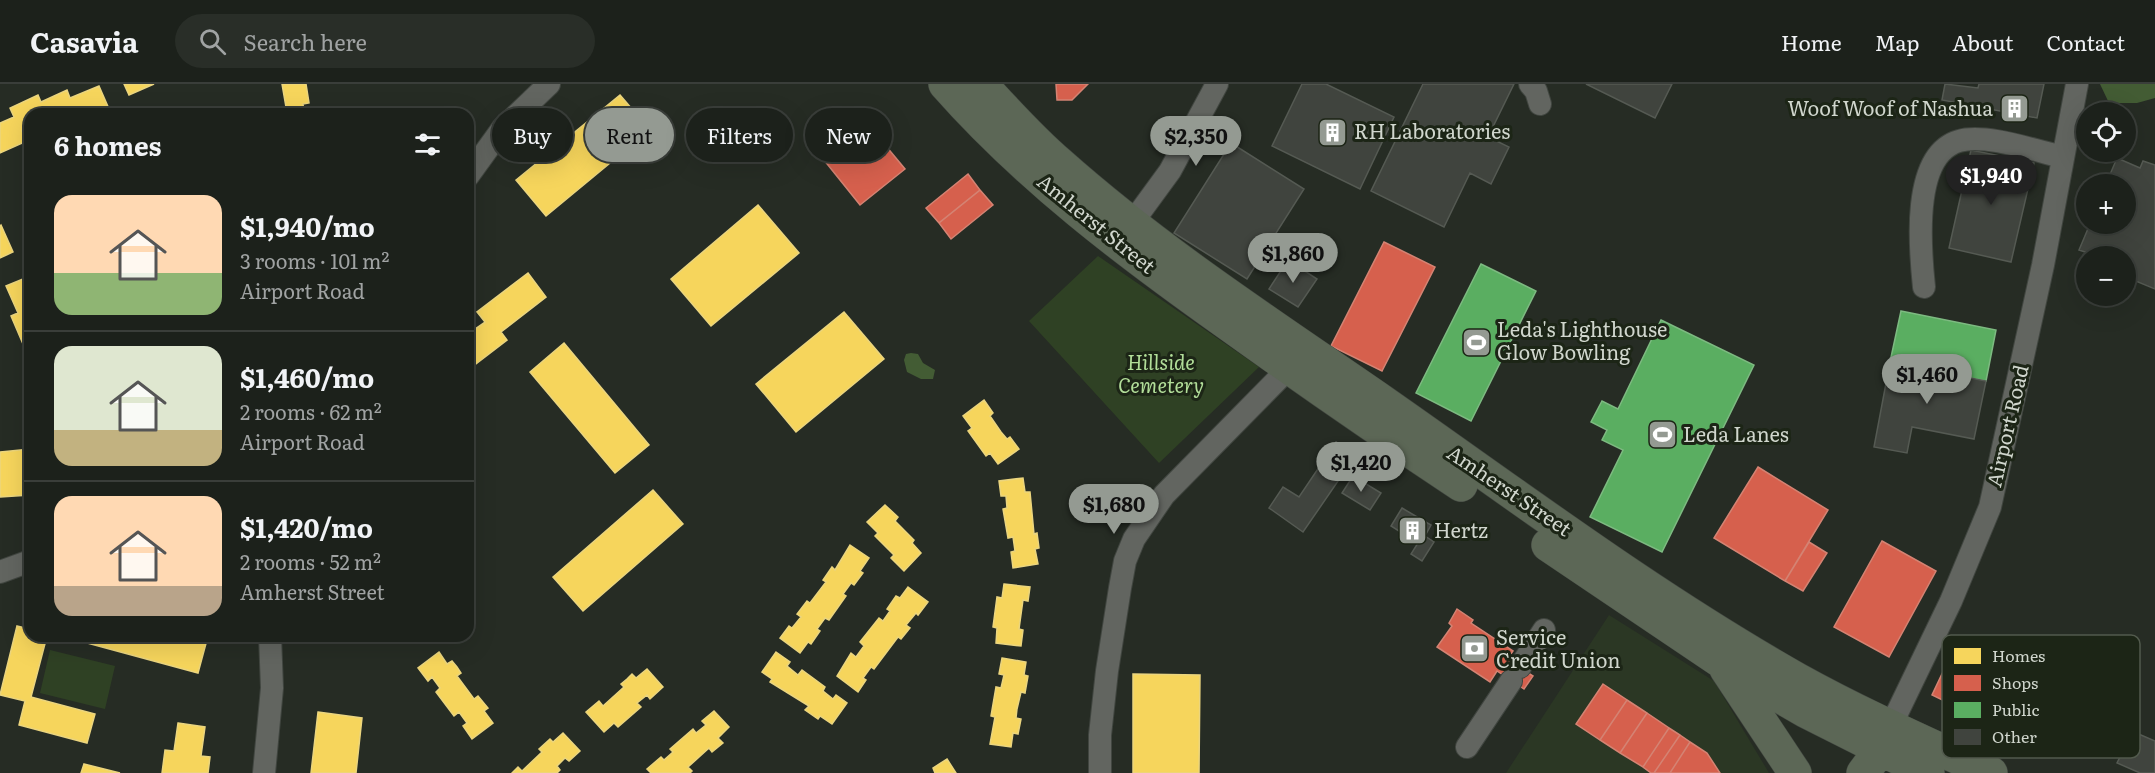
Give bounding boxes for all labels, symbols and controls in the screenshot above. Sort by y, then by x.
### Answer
search box [175,14,595,68]
text: Casavia [30,20,139,62]
icon: search [196,25,229,58]
text: Search here [244,25,367,58]
text: Home [1781,26,1842,57]
text: Map [1875,26,1919,57]
text: About [1952,26,2014,57]
text: Contact [2047,26,2125,57]
place label: Woof Woof of Nashua [1788,92,1993,122]
building icon: Woof Woof of Nashua [1998,93,2030,125]
map controls [2076,102,2136,306]
button: locate [2076,102,2136,162]
chip: Buy [492,108,573,162]
chip: Rent [585,108,674,162]
chip: Filters [686,108,793,162]
chip: New [805,108,892,162]
place label: RH Laboratories [1354,115,1510,145]
pin: $2,350 [1147,116,1245,167]
building icon: RH Laboratories [1317,116,1349,148]
text: $2,350 [1164,120,1228,150]
text: 6 homes [54,125,161,164]
icon: filters [411,128,444,161]
pin: $1,940 [1942,155,2040,206]
text: $1,940 [1960,159,2022,189]
street label: Amherst Street [1032,165,1163,280]
button: + [2076,174,2136,234]
text: $1,940/mo [240,206,375,245]
icon: home [102,219,174,291]
pin: $1,860 [1244,233,1342,284]
text: $1,860 [1262,237,1324,267]
text: 3 rooms · 101 m² [240,245,389,275]
button: − [2076,246,2136,306]
text: Airport Road [240,275,365,305]
place label: Leda's Lighthouse Glow Bowling [1497,313,1667,366]
sports icon: Leda's Lighthouse Glow Bowling [1460,326,1492,358]
park label: Hillside Cemetery [1118,346,1204,399]
pin: $1,460 [1878,354,1976,405]
text: $1,460/mo [240,357,374,396]
text: $1,460 [1896,358,1958,388]
street label: Airport Road [1977,361,2035,490]
icon: home [102,370,174,442]
text: 2 rooms · 62 m² [240,396,382,426]
place label: Leda Lanes [1683,418,1789,448]
sports icon: Leda Lanes [1646,419,1678,451]
text: Airport Road [240,426,365,456]
street label: Amherst Street [1442,436,1578,542]
pin: $1,420 [1312,442,1410,493]
text: $1,420 [1330,446,1392,476]
pin: $1,680 [1065,484,1163,535]
text: $1,680 [1083,488,1145,518]
text: $1,420/mo [240,507,373,546]
place label: Hertz [1434,514,1488,544]
building icon: Hertz [1397,515,1429,547]
icon: home [102,520,174,592]
text: 2 rooms · 52 m² [240,546,381,576]
text: Amherst Street [240,576,385,606]
place label: Service Credit Union [1496,621,1620,674]
bank icon: Service Credit Union [1459,633,1491,665]
legend [1942,635,2140,758]
text: Homes [1992,643,2045,667]
text: Shops [1992,670,2038,694]
text: Public [1992,697,2040,721]
text: Other [1992,724,2037,748]

